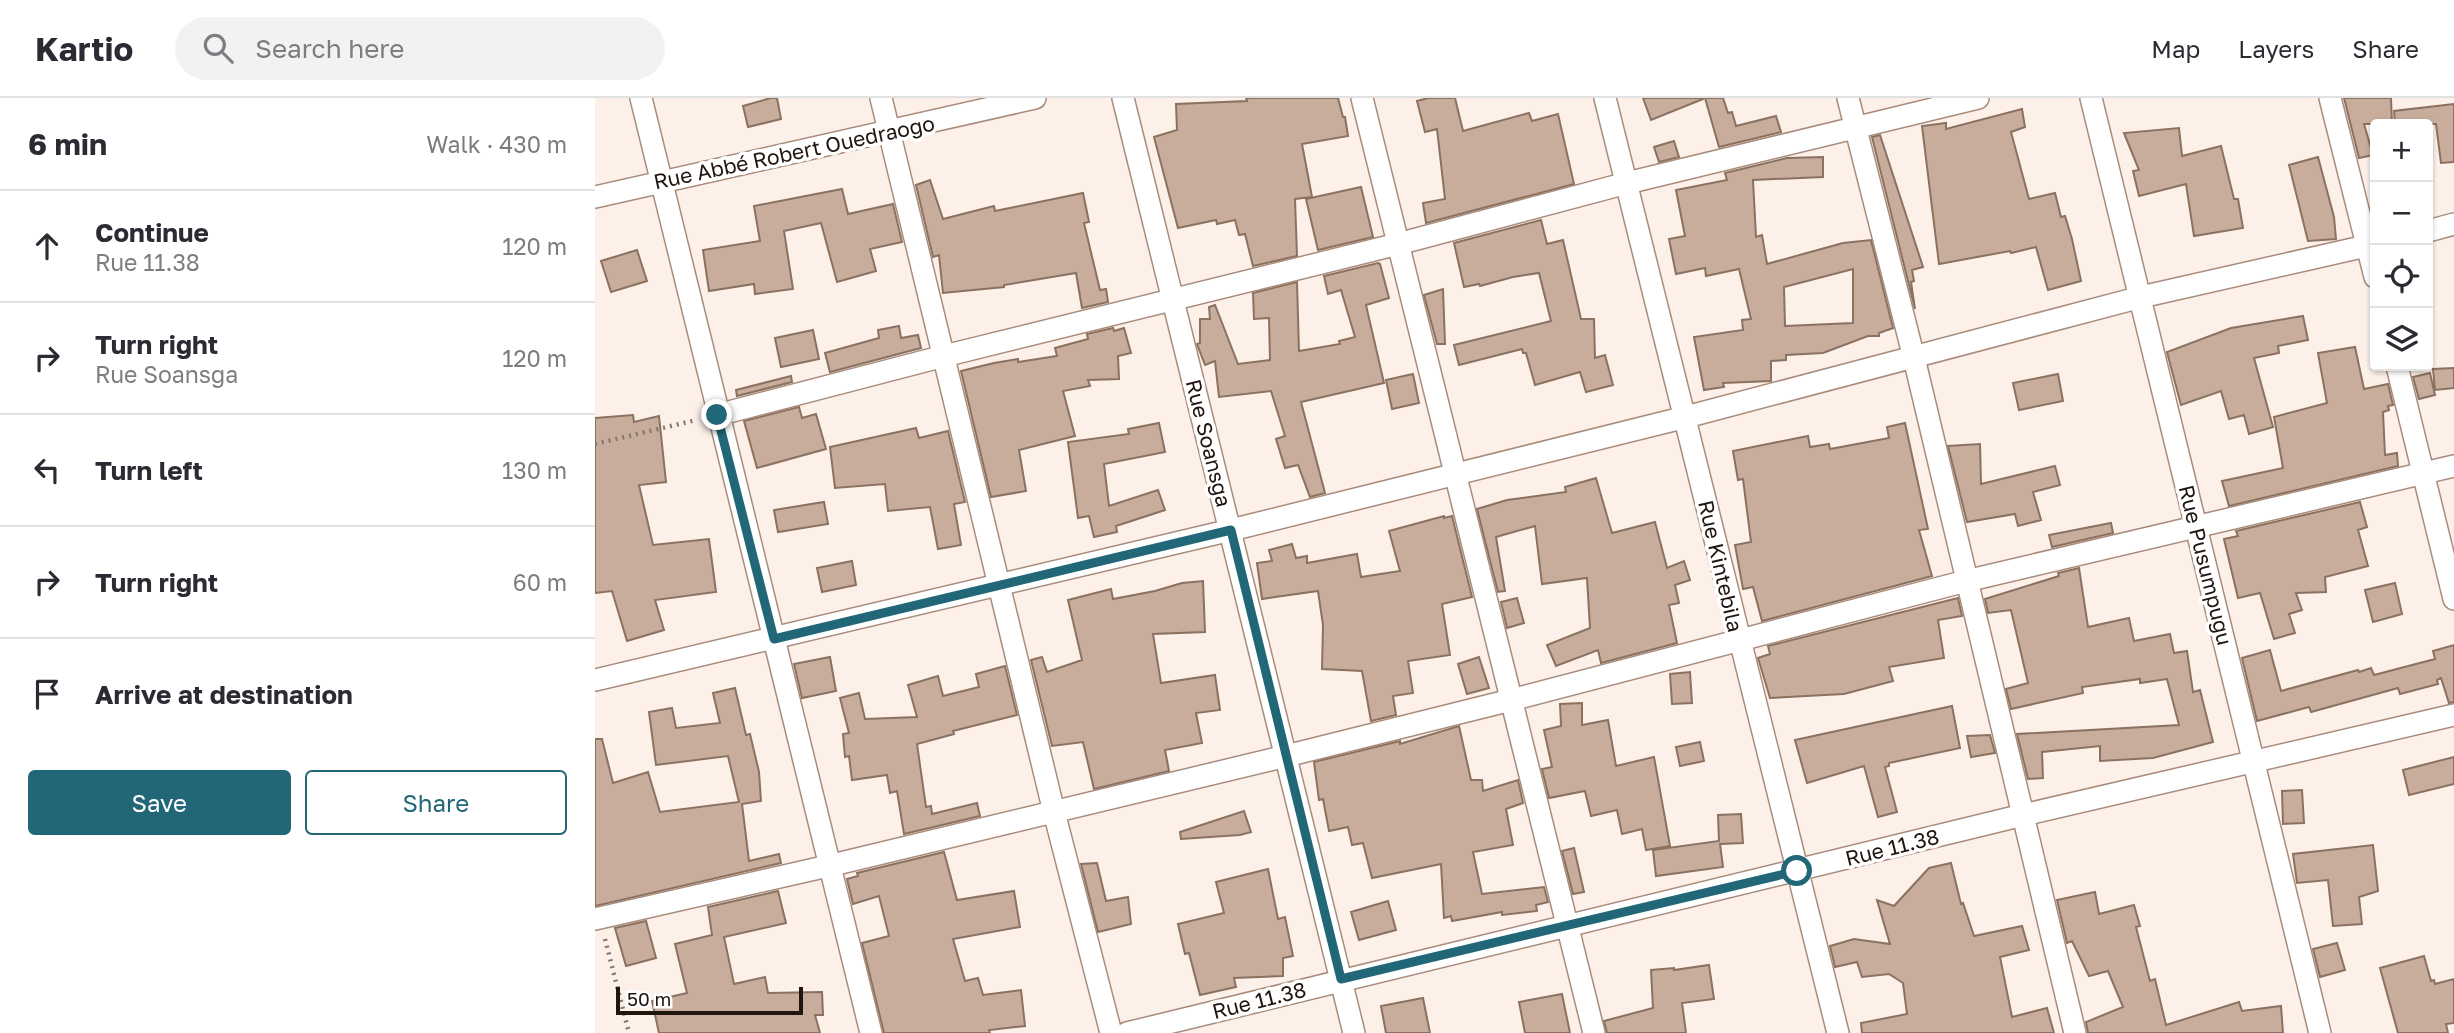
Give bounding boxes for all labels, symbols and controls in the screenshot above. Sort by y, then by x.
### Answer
search box [175,17,665,80]
text: Kartio [35,29,133,68]
icon: search [199,29,237,67]
text: Search here [255,33,404,64]
text: Map [2151,34,2200,63]
text: Layers [2238,34,2314,63]
text: Share [2352,34,2419,63]
street label: Rue Abbé Robert Ouedraogo [651,109,937,195]
map controls [2370,119,2433,371]
button: + [2370,119,2433,182]
text: 6 min [28,126,107,162]
text: Walk · 430 m [426,130,567,158]
button: − [2370,182,2433,245]
text: Continue [95,217,209,248]
icon: ahead [28,227,66,265]
text: 120 m [502,232,567,260]
button: locate [2370,245,2433,308]
text: Rue 11.38 [95,248,200,276]
button: layers [2370,308,2433,371]
text: Turn right [95,329,218,360]
icon: right [28,339,66,377]
text: 120 m [502,344,567,372]
text: Rue Soansga [95,360,238,388]
street label: Rue Soansga [1181,376,1237,510]
route end [701,399,732,430]
icon: left [28,451,66,489]
text: Turn left [95,455,203,486]
text: 130 m [502,456,567,484]
street label: Rue Pusumpugu [2174,482,2238,648]
street label: Rue Kintebila [1693,498,1749,634]
icon: right [28,563,66,601]
text: Turn right [95,567,218,598]
text: 60 m [513,568,567,596]
icon: arrive [28,675,66,713]
text: Arrive at destination [95,679,353,710]
button: Save [28,770,291,835]
button: Share [305,770,567,835]
street label: Rue 11.38 [1842,823,1942,871]
route start [1781,855,1812,886]
street label: Rue 11.38 [1209,976,1309,1024]
scale bar [616,984,803,1016]
text: 50 m [627,987,671,1010]

